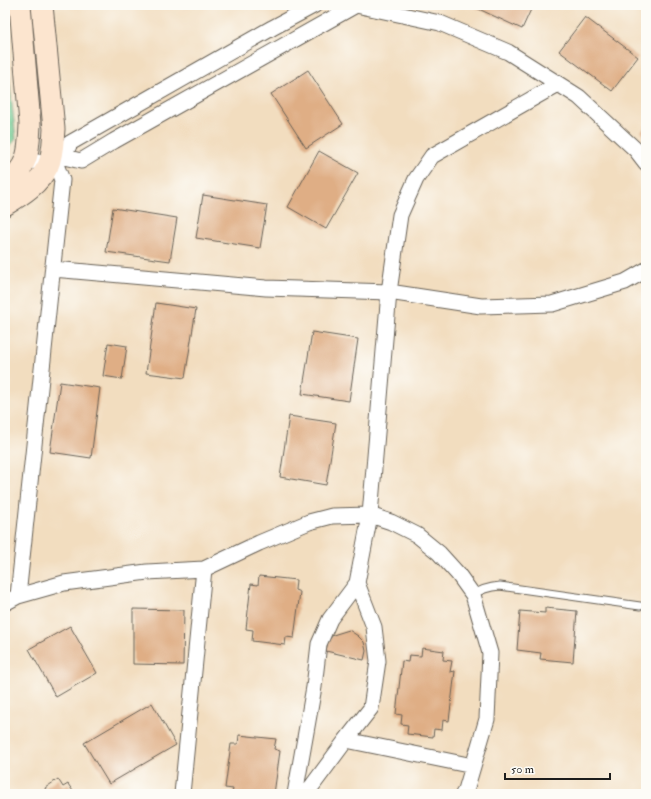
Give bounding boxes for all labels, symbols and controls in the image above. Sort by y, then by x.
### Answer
scale bar [505,755,610,781]
text: 50 m [511,762,535,777]

